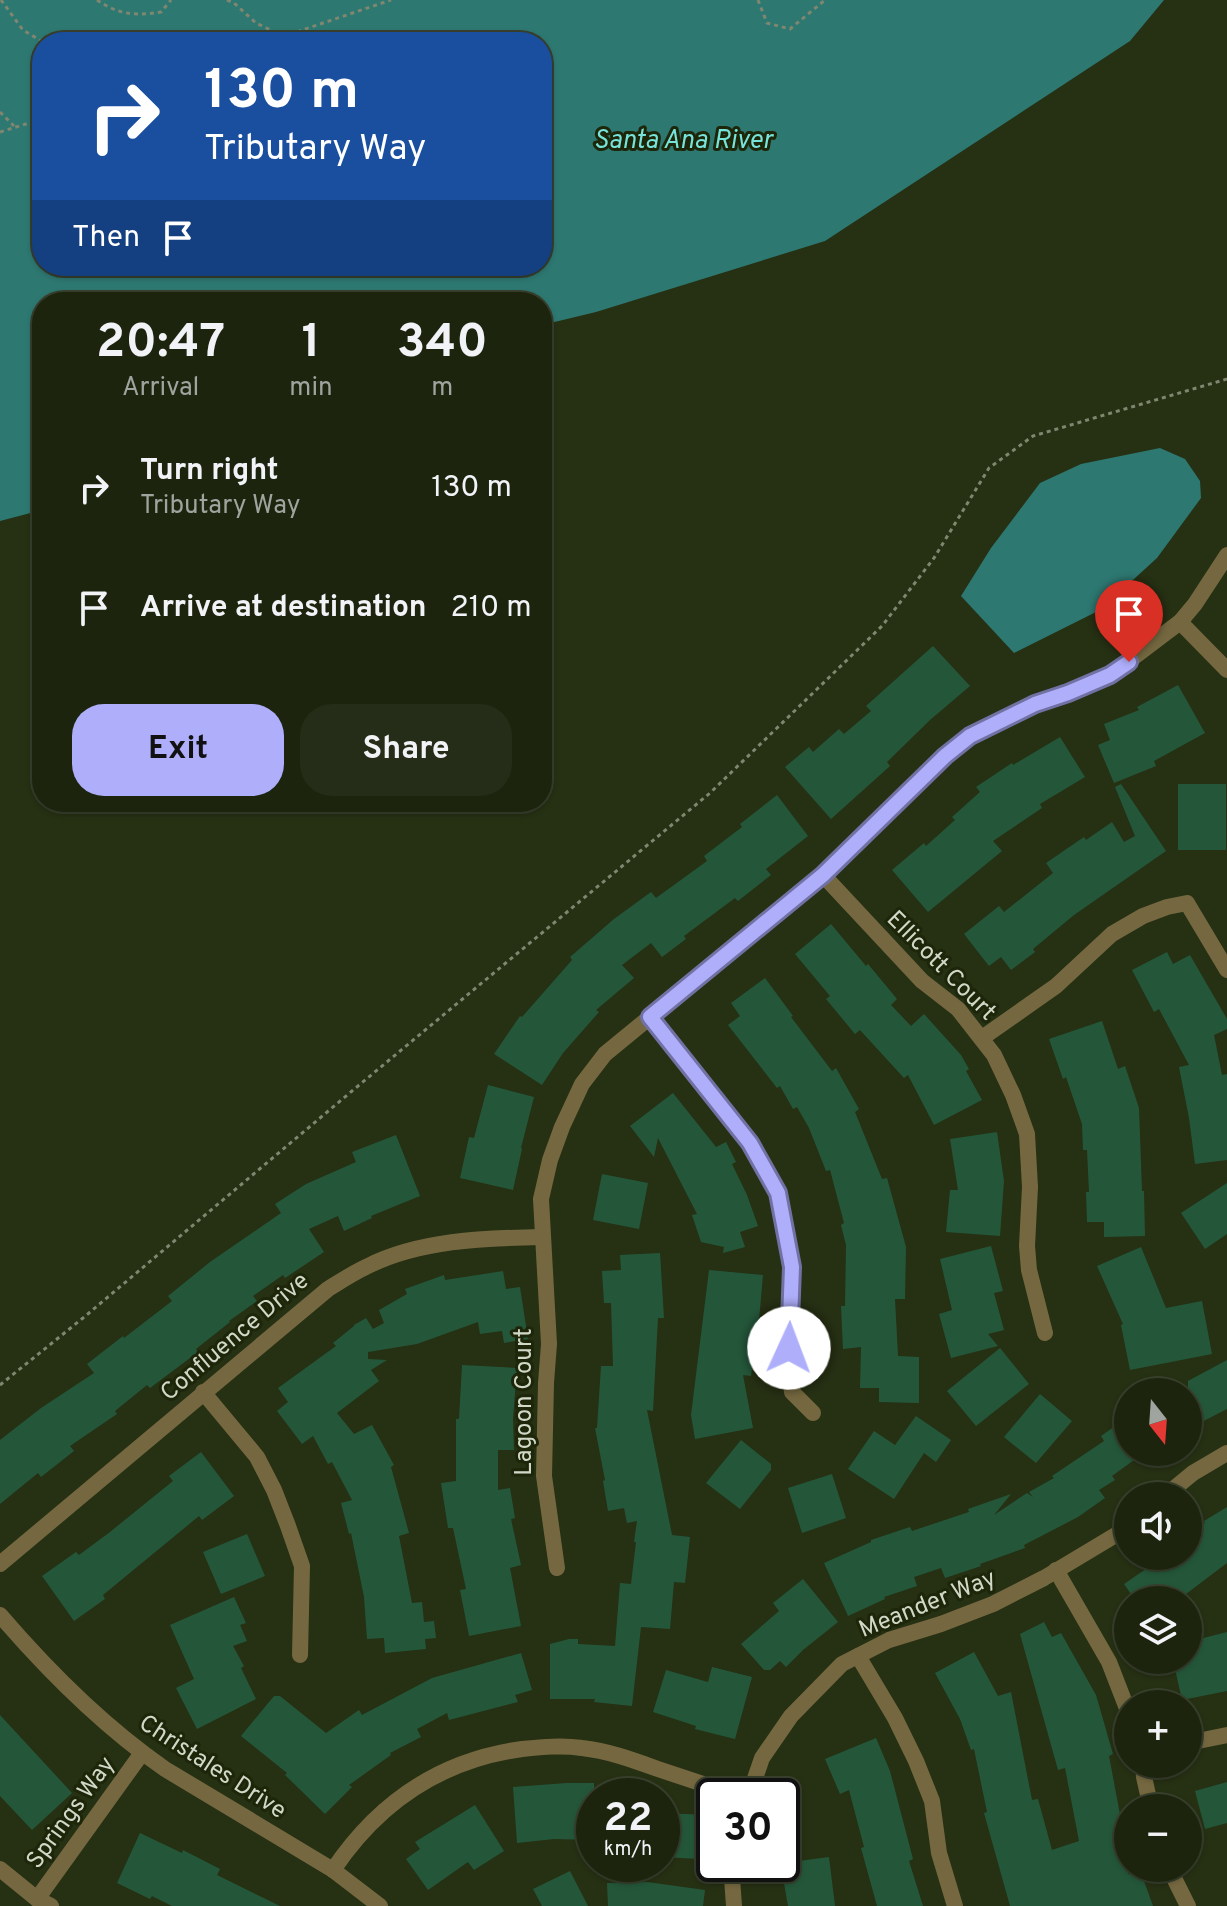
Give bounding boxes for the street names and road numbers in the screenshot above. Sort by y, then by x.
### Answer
street label: Ellicott Court [879,905,1002,1028]
street label: Confluence Drive [155,1267,316,1408]
street label: Lagoon Court [510,1328,540,1476]
street label: Meander Way [855,1564,1001,1646]
street label: Christales Drive [133,1709,291,1827]
street label: Springs Way [21,1751,122,1875]

